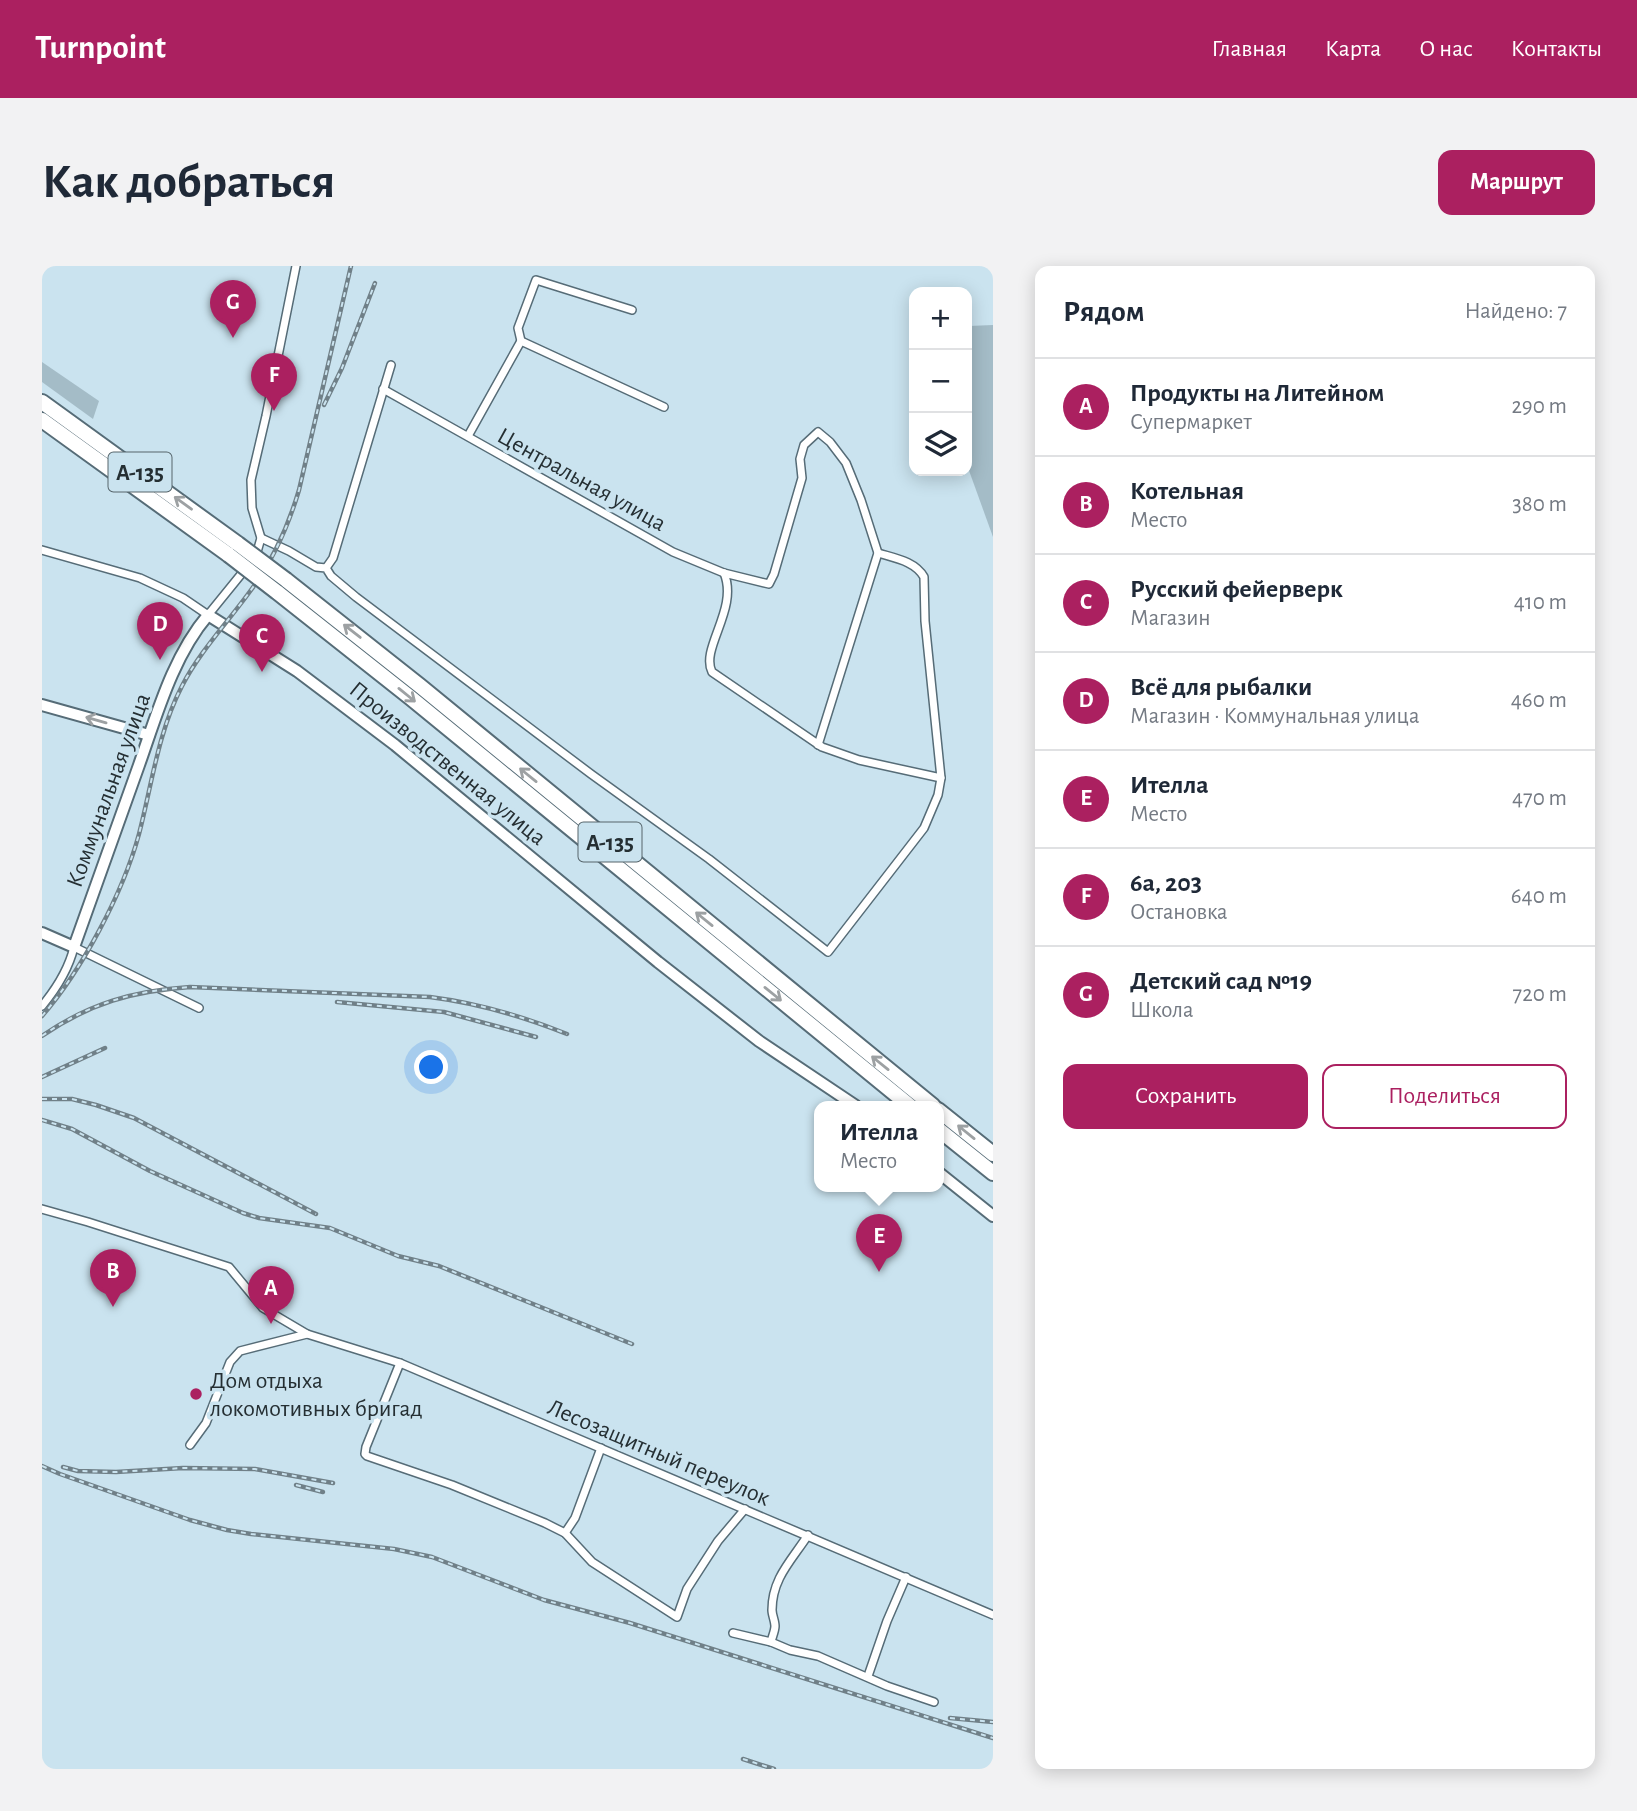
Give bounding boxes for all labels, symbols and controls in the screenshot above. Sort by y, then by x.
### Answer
text: Turnpoint [35,32,166,65]
text: Главная [1212,37,1287,61]
text: Карта [1325,37,1381,61]
text: О нас [1419,37,1473,61]
text: Контакты [1511,37,1602,61]
button: Маршрут [1438,150,1595,215]
text: Как добраться [42,158,335,207]
pin: G [210,280,256,338]
map controls [909,287,972,476]
button: + [909,287,972,350]
text: Рядом [1063,297,1145,327]
text: Найдено: 7 [1464,300,1567,323]
button: − [909,350,972,413]
pin: F [251,353,297,411]
text: Продукты на Литейном [1130,380,1384,406]
text: A [1079,395,1093,418]
text: 290 m [1511,395,1567,418]
text: Супермаркет [1130,411,1252,434]
button: layers [909,413,972,476]
street label: Центральная улица [493,424,670,536]
road number: А-135 [108,452,172,492]
text: Котельная [1130,478,1244,504]
text: B [1079,493,1093,516]
text: 380 m [1512,493,1567,516]
one-way arrow [174,496,193,510]
text: Место [1130,509,1187,532]
text: Русский фейерверк [1130,576,1343,602]
text: C [1080,591,1092,614]
text: 410 m [1514,591,1567,614]
pin: D [137,602,183,660]
text: Магазин [1130,607,1211,630]
pin: C [239,614,285,672]
one-way arrow [343,624,361,639]
text: Всё для рыбалки [1130,674,1312,700]
street label: Производственная улица [345,677,550,850]
one-way arrow [398,687,416,703]
text: D [1078,689,1094,712]
text: 460 m [1511,689,1567,712]
street label: Коммунальная улица [63,690,155,891]
text: Магазин · Коммунальная улица [1130,705,1420,728]
one-way arrow [85,713,108,726]
one-way arrow [520,767,538,782]
text: Ителла [1130,772,1209,798]
text: E [1080,787,1092,810]
text: 470 m [1512,787,1567,810]
text: Место [1130,803,1187,826]
road number: А-135 [578,822,642,862]
text: 6a, 203 [1130,870,1202,896]
text: F [1081,885,1091,908]
text: 640 m [1511,885,1567,908]
text: Остановка [1130,901,1228,924]
one-way arrow [696,911,714,926]
text: Детский сад №19 [1130,968,1312,994]
text: G [1079,983,1093,1006]
text: 720 m [1513,983,1567,1006]
one-way arrow [764,986,782,1002]
text: Школа [1130,999,1194,1022]
your location [414,1050,448,1084]
one-way arrow [872,1055,890,1070]
button: Сохранить [1063,1064,1308,1129]
button: Поделиться [1322,1064,1567,1129]
popup [814,1101,944,1192]
text: Ителла [840,1119,918,1145]
one-way arrow [957,1124,975,1140]
text: Место [840,1150,897,1173]
pin: E [856,1214,902,1272]
pin: B [90,1249,136,1307]
pin: A [248,1266,294,1324]
place label: Дом отдыха локомотивных бригад [210,1369,423,1421]
marker: Дом отдыха локомотивных бригад [188,1386,204,1402]
street label: Лесозащитный переулок [544,1395,773,1511]

